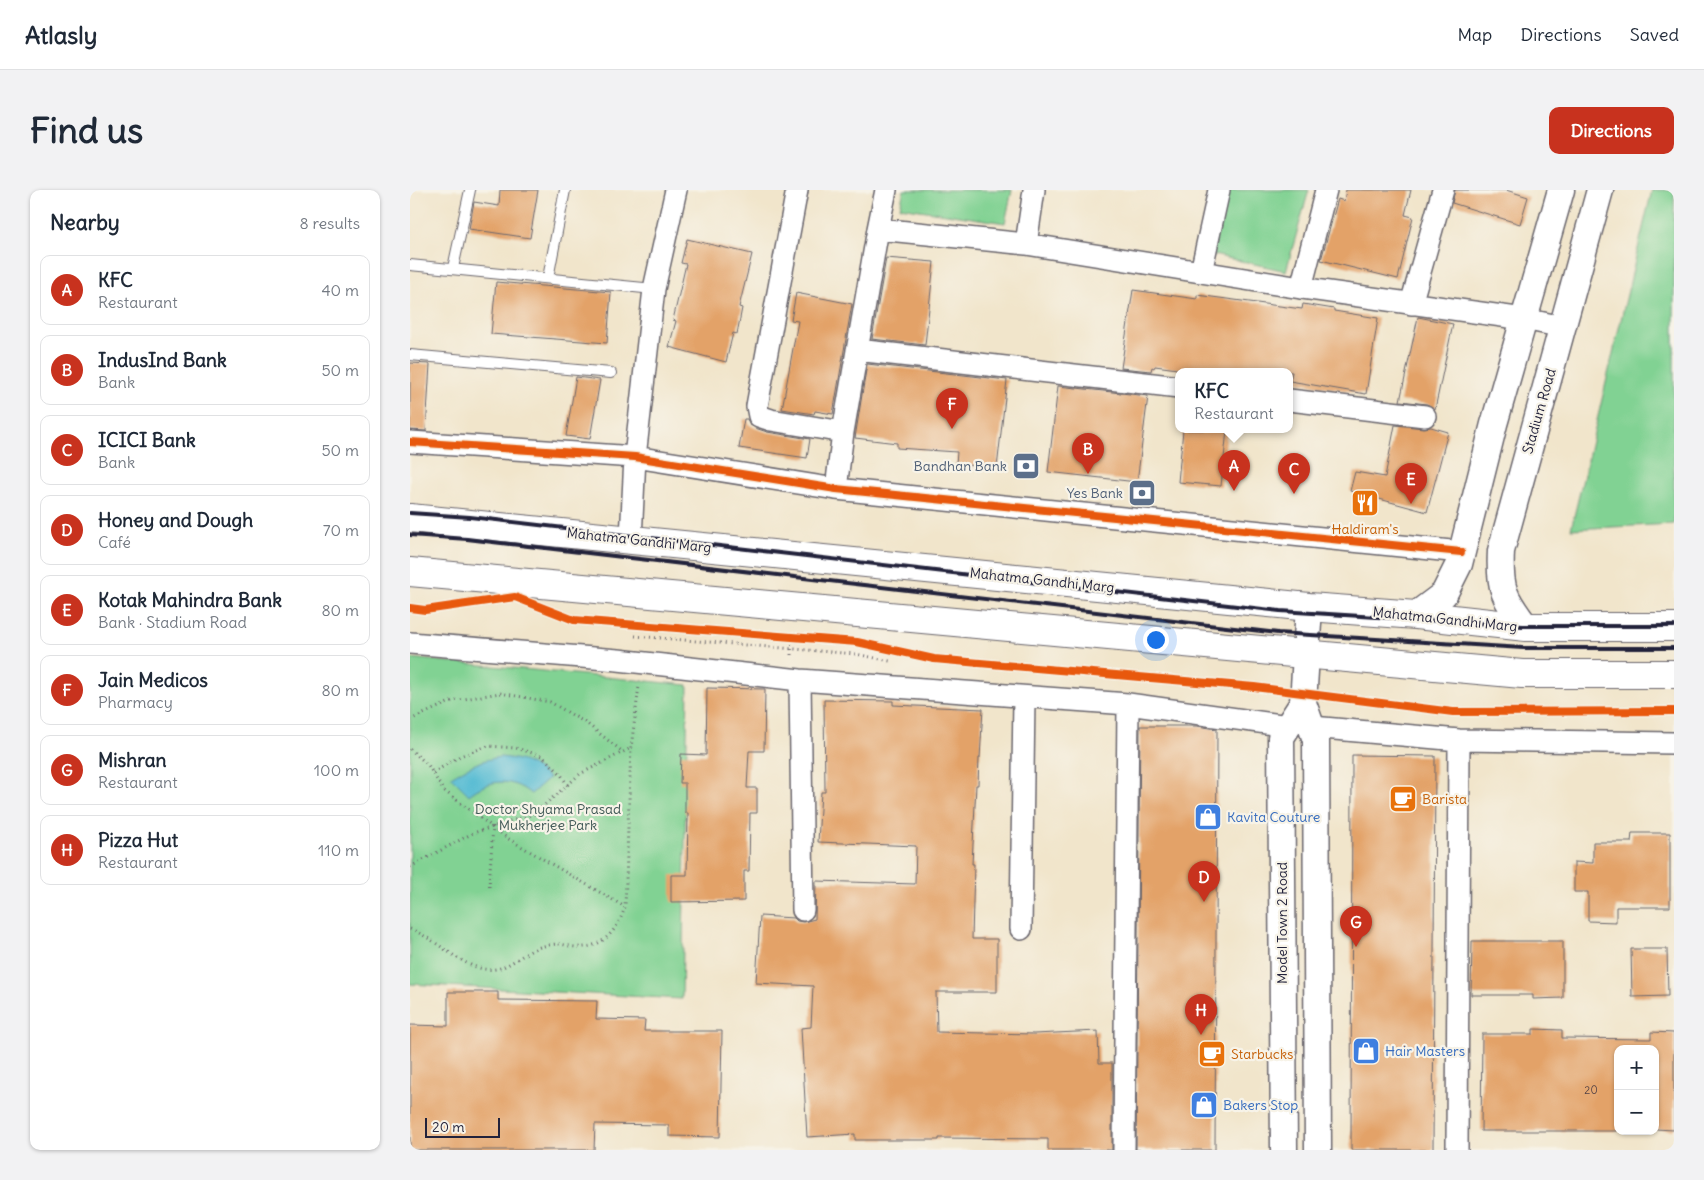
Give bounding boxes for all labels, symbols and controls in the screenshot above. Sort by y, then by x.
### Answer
text: Atlasly [25,20,97,50]
text: Map [1457,23,1492,46]
text: Directions [1520,23,1602,46]
text: Saved [1630,23,1679,46]
button: Directions [1549,107,1674,154]
text: Find us [30,108,143,152]
text: Nearby [50,209,120,236]
text: 8 results [299,213,360,233]
text: KFC [98,268,133,292]
text: A [62,280,72,300]
text: 40 m [321,280,359,300]
text: Restaurant [98,292,178,312]
text: IndusInd Bank [98,348,227,372]
text: B [62,360,72,380]
text: 50 m [321,360,359,380]
street label: Stadium Road [1518,366,1560,456]
popup [1175,368,1293,433]
text: Bank [98,372,135,392]
text: KFC [1194,379,1229,403]
pin: F [936,388,968,429]
text: Restaurant [1194,403,1274,423]
text: ICICI Bank [98,428,196,452]
pin: B [1072,433,1104,474]
text: C [62,440,72,460]
text: 50 m [321,440,359,460]
pin: A [1218,450,1250,491]
bank icon: Bandhan Bank [1011,451,1041,481]
text: Bank [98,452,135,472]
pin: C [1278,453,1310,494]
place label: Bandhan Bank [914,457,1007,475]
pin: E [1395,463,1427,504]
bank icon: Yes Bank [1127,478,1157,508]
place label: Yes Bank [1067,484,1123,502]
restaurant icon: Haldiram's [1350,488,1380,518]
text: Honey and Dough [98,508,253,532]
text: D [61,520,73,540]
text: 70 m [323,520,359,540]
place label: Haldiram's [1331,520,1399,538]
street label: Mahatma Gandhi Marg [566,523,712,557]
text: Café [98,532,131,552]
street label: Mahatma Gandhi Marg [969,563,1115,597]
text: Kotak Mahindra Bank [98,588,282,612]
text: E [62,600,72,620]
text: 80 m [321,600,359,620]
street label: Mahatma Gandhi Marg [1372,602,1518,636]
text: Bank · Stadium Road [98,612,247,632]
your location [1143,627,1169,653]
text: Jain Medicos [98,668,208,692]
text: F [62,680,72,700]
text: 80 m [321,680,359,700]
text: Pharmacy [98,692,173,712]
text: Mishran [98,748,167,772]
text: G [61,760,73,780]
text: 100 m [314,760,359,780]
text: Restaurant [98,772,178,792]
cafe icon: Barista [1388,784,1418,814]
place label: Barista [1422,790,1467,808]
park label: Doctor Shyama Prasad Mukherjee Park [475,800,621,834]
shop icon: Kavita Couture [1193,802,1223,832]
place label: Kavita Couture [1227,808,1320,826]
text: Pizza Hut [98,828,178,852]
text: H [61,840,73,860]
text: 110 m [318,840,359,860]
text: Restaurant [98,852,178,872]
pin: D [1188,861,1220,902]
street label: Model Town 2 Road [1273,862,1291,984]
pin: G [1340,906,1372,947]
pin: H [1185,994,1217,1035]
shop icon: Hair Masters [1351,1036,1381,1066]
cafe icon: Starbucks [1197,1039,1227,1069]
place label: Hair Masters [1385,1042,1465,1060]
place label: Starbucks [1231,1045,1293,1063]
map controls [1614,1045,1659,1135]
button: + [1614,1045,1659,1090]
house number: 20 [1584,1083,1598,1097]
shop icon: Bakers Stop [1189,1090,1219,1120]
button: − [1614,1090,1659,1135]
place label: Bakers Stop [1223,1096,1298,1114]
scale bar [425,1115,500,1138]
text: 20 m [432,1118,465,1136]

